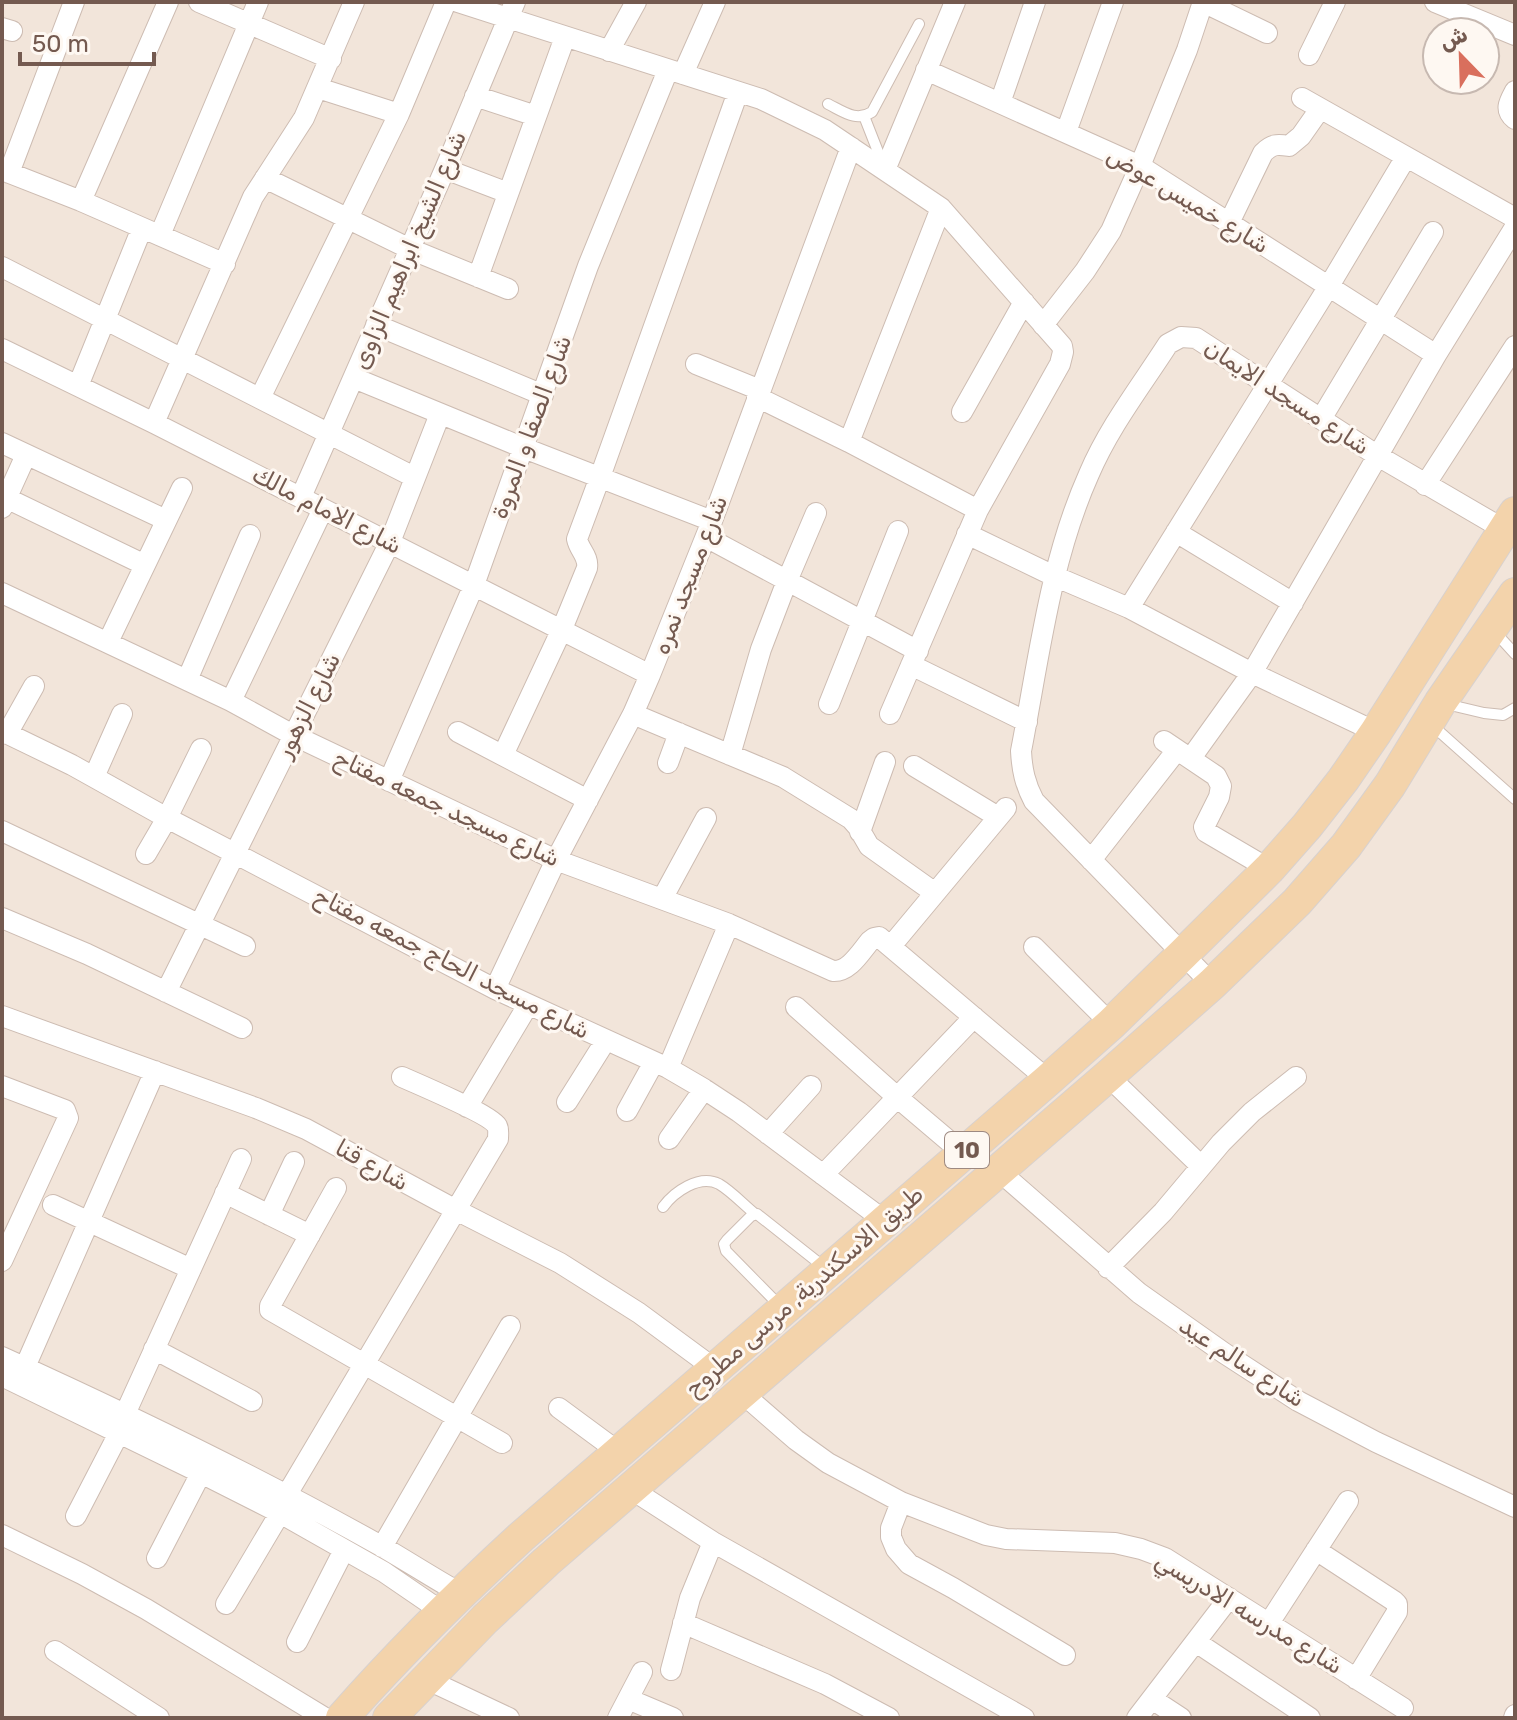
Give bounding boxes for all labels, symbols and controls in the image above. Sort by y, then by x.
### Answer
scale bar [20,16,154,66]
north arrow [1421,16,1501,96]
text: ش [1435,20,1471,56]
text: 50 m [32,30,89,58]
street label: شارع الشيخ ابراهيم الزاوى [346,126,475,375]
street label: شارع خميس عوض [1101,141,1274,261]
street label: شارع الصفا و المروة [485,331,579,523]
street label: شارع مسجد الايمان [1198,333,1375,463]
street label: شارع الامام مالك [247,460,407,562]
street label: شارع مسجد نمره [647,492,735,659]
street label: شارع الزهور [269,648,348,765]
street label: شارع مسجد جمعه مفتاح [329,743,564,874]
street label: شارع مسجد الحاج جمعه مفتاح [309,881,594,1047]
road number: 10 [945,1132,989,1168]
street label: شارع قنا [329,1133,414,1198]
street label: طريق الاسكندرية, مرسى مطروح [679,1180,930,1404]
street label: شارع سالم عيد [1173,1311,1310,1415]
street label: شارع مدرسه الادريسي [1148,1546,1348,1684]

